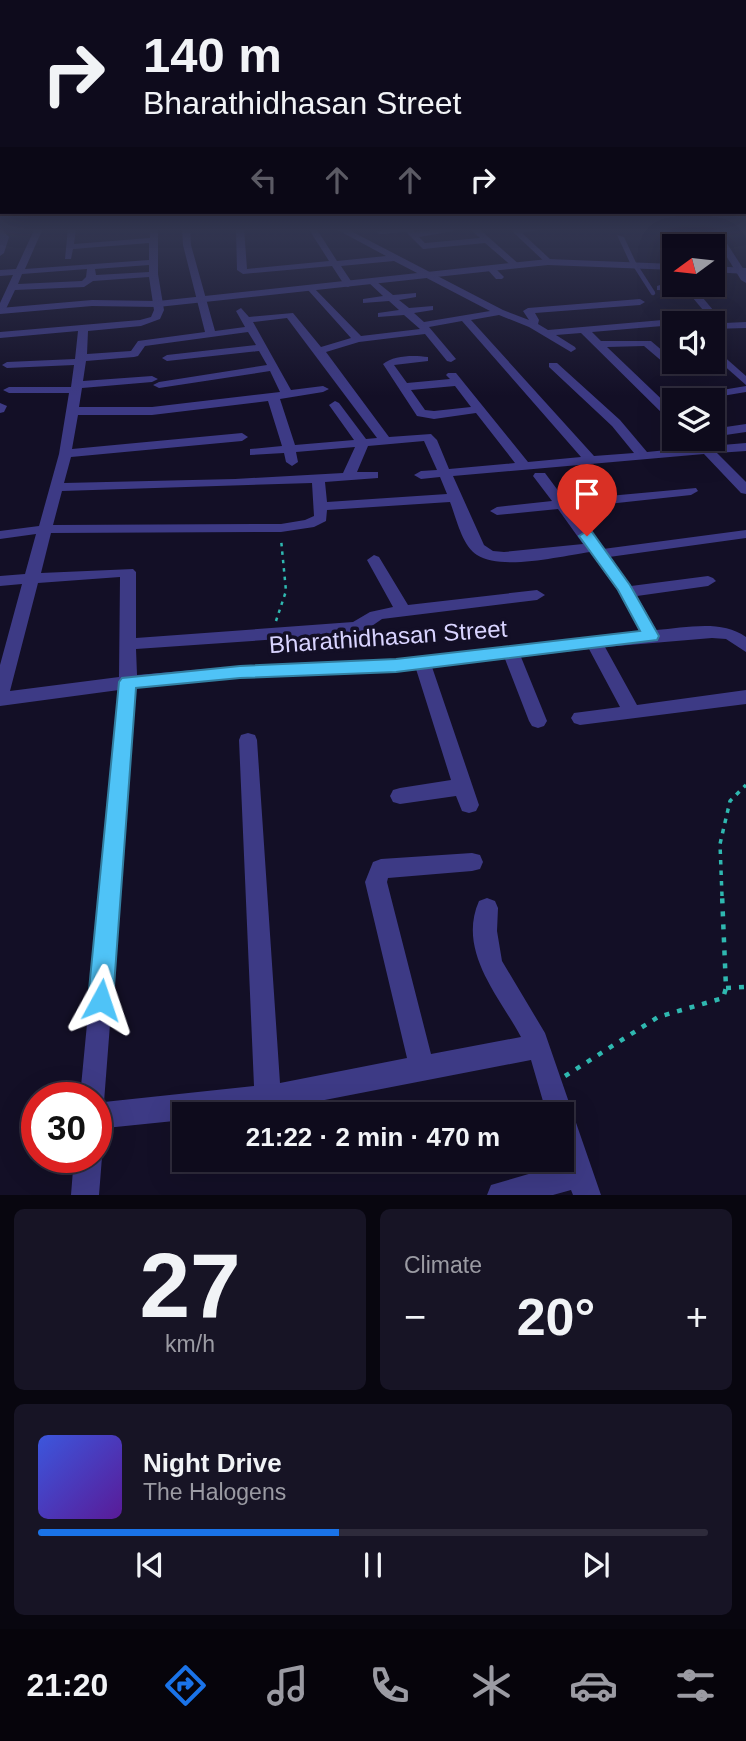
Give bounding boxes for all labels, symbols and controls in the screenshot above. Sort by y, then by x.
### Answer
icon: right [28,28,119,119]
text: 140 m [143,28,282,82]
text: Bharathidhasan Street [143,85,461,121]
icon: left [245,161,283,199]
icon: ahead [318,161,356,199]
icon: ahead [391,161,429,199]
icon: right [464,161,502,199]
north arrow [662,234,724,298]
map controls [662,234,725,451]
button: sound [662,311,725,374]
button: layers [662,388,725,451]
pin [557,464,617,536]
icon: arrive [568,475,606,513]
street label: Bharathidhasan Street [268,615,508,658]
position arrow [64,963,138,1037]
speed limit sign: 30 [21,1082,112,1173]
text: 21:22 · 2 min · 470 m [246,1122,500,1152]
text: 27 [139,1235,241,1336]
text: Climate [404,1252,482,1278]
text: 20° [517,1288,595,1346]
text: − [404,1296,426,1338]
text: + [686,1296,708,1338]
text: km/h [165,1331,215,1357]
text: Night Drive [143,1448,282,1478]
text: The Halogens [143,1479,286,1505]
icon: previous [131,1546,169,1584]
icon: pause [354,1546,392,1584]
icon: next [577,1546,615,1584]
icon: directions [161,1661,210,1710]
icon: music [263,1661,312,1710]
icon: phone [365,1661,414,1710]
icon: climate [467,1661,516,1710]
icon: car [569,1661,618,1710]
icon: filters [671,1661,720,1710]
text: 21:20 [26,1667,108,1703]

